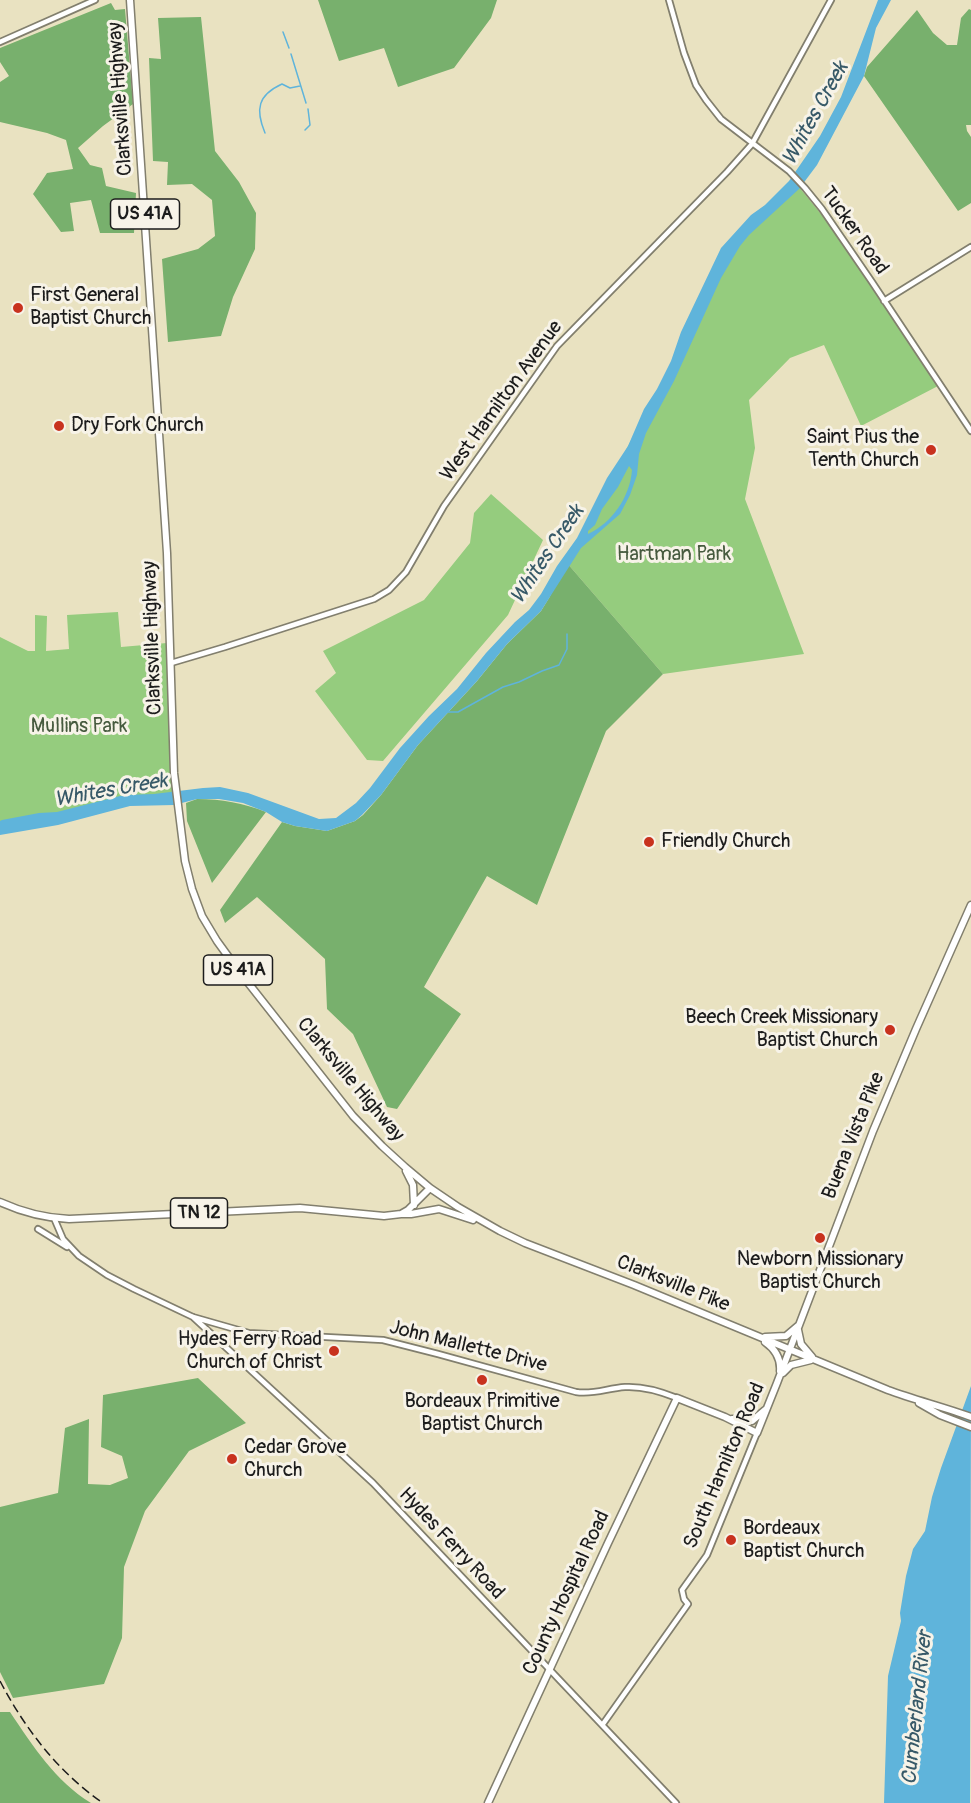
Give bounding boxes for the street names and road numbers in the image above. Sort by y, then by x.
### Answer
street label: Clarksville Highway [104,21,138,177]
street label: Tucker Road [815,182,893,280]
road number: US 41A [110,199,180,229]
street label: West Hamilton Avenue [436,316,568,486]
street label: Clarksville Highway [138,560,168,716]
road number: US 41A [204,955,272,985]
street label: Clarksville Highway [291,1013,409,1147]
street label: Buena Vista Pike [818,1069,890,1203]
road number: TN 12 [170,1198,228,1228]
street label: Clarksville Pike [613,1250,733,1318]
street label: John Mallette Drive [387,1316,549,1378]
street label: South Hamilton Road [679,1379,771,1553]
street label: Hydes Ferry Road [393,1483,509,1605]
street label: County Hospital Road [518,1507,616,1679]

